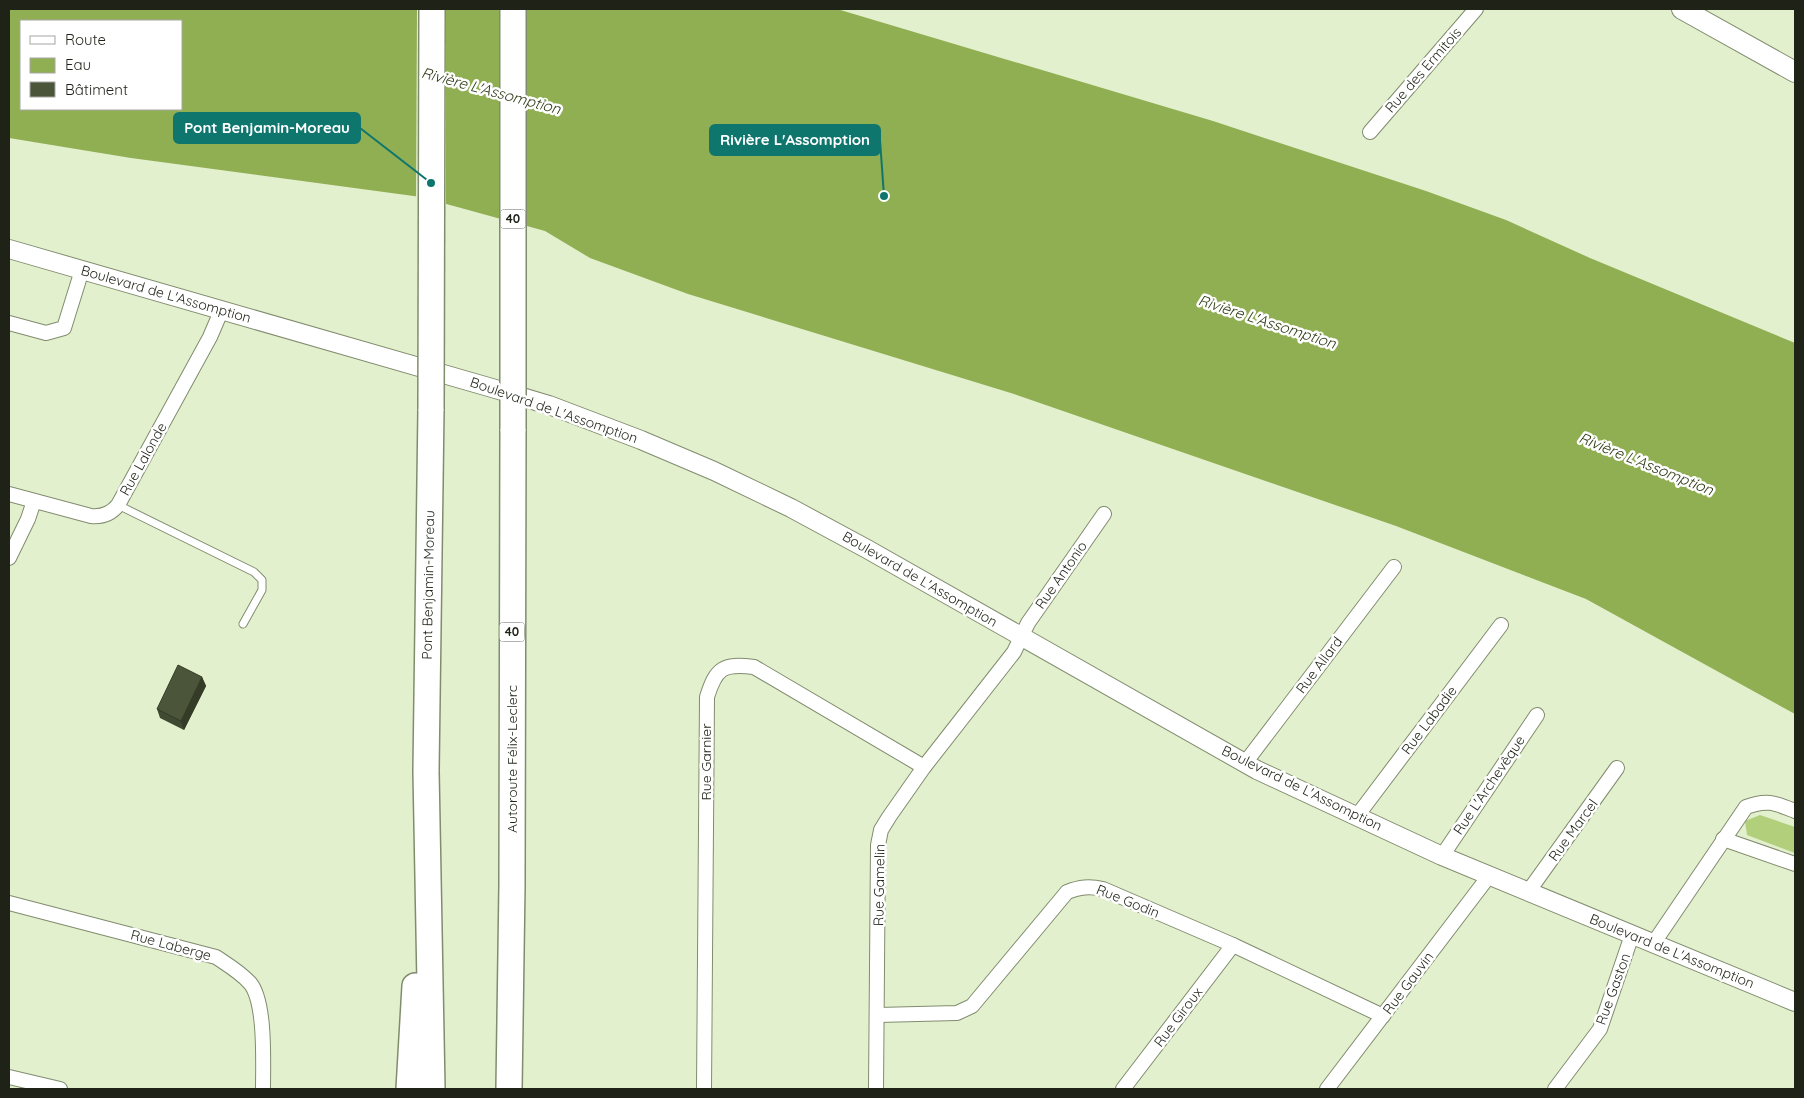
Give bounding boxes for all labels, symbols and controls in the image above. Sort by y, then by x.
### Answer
legend [20,20,182,110]
street label: Rue des Ermitois [1381,24,1465,116]
text: Route [65,30,106,49]
text: Eau [65,55,91,74]
water label: Rivière L'Assomption [419,63,563,118]
text: Bâtiment [65,80,128,99]
callout: Pont Benjamin-Moreau [174,113,360,143]
text: Pont Benjamin-Moreau [184,118,350,137]
callout: Rivière L'Assomption [710,125,880,155]
text: Rivière L'Assomption [720,130,870,149]
road number: 40 [500,210,526,228]
street label: Boulevard de L'Assomption [79,261,253,327]
water label: Rivière L'Assomption [1196,290,1339,353]
street label: Boulevard de L'Assomption [468,373,640,447]
street label: Rue Lalonde [116,419,171,499]
water label: Rivière L'Assomption [1576,428,1717,499]
street label: Pont Benjamin-Moreau [418,510,438,660]
street label: Boulevard de L'Assomption [839,527,1001,631]
street label: Rue Antonio [1031,538,1091,612]
road number: 40 [500,622,524,642]
street label: Rue Allard [1292,633,1346,697]
street label: Rue Labadie [1397,682,1461,758]
street label: Autoroute Félix-Leclerc [503,685,521,833]
street label: Rue Garnier [697,723,715,801]
street label: Rue L'Archevêque [1449,732,1529,838]
street label: Boulevard de L'Assomption [1219,741,1385,835]
street label: Rue Marcel [1544,795,1602,865]
street label: Rue Gamelin [869,844,889,926]
street label: Rue Godin [1094,880,1162,922]
street label: Boulevard de L'Assomption [1587,910,1757,992]
street label: Rue Laberge [129,926,213,964]
street label: Rue Gauvin [1379,948,1437,1018]
street label: Rue Gaston [1592,951,1634,1027]
street label: Rue Giroux [1150,983,1206,1050]

